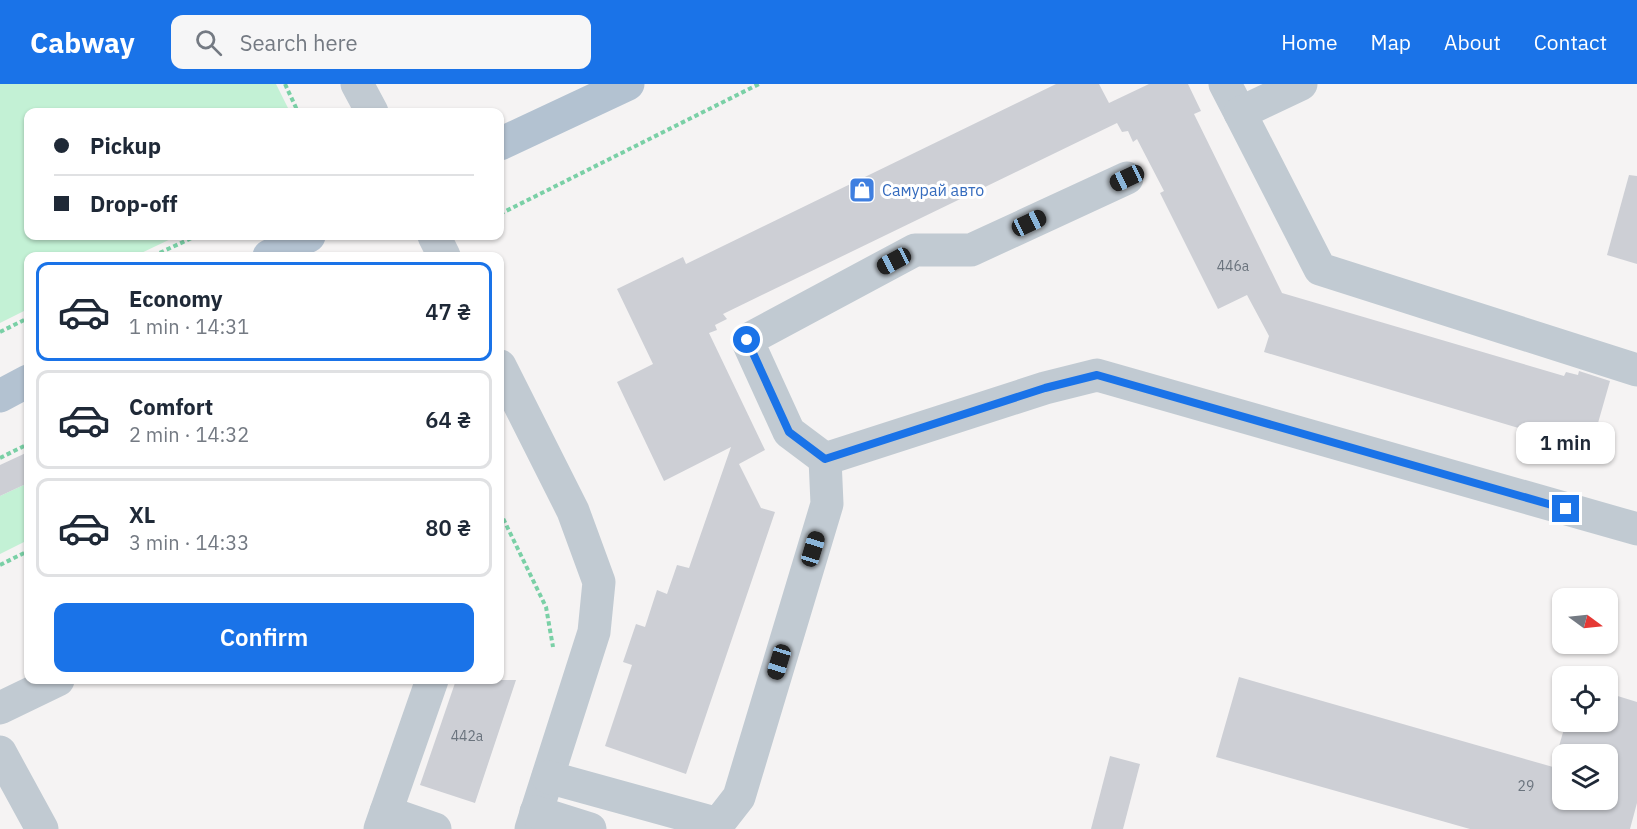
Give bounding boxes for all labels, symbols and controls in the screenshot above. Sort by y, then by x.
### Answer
search box [171,15,591,69]
text: Cabway [30,24,135,61]
icon: search [192,26,225,59]
text: Search here [240,28,358,57]
text: Home [1281,28,1338,56]
text: Map [1371,28,1411,56]
text: About [1444,28,1501,56]
text: Contact [1534,28,1607,56]
text: Pickup [90,131,161,160]
car [1107,162,1147,194]
shop icon: Самурай авто [847,175,877,205]
place label: Самурай авто [882,180,984,200]
text: Drop-off [90,189,177,218]
car [1009,207,1049,239]
car [874,245,914,277]
house number: 446а [1217,257,1250,275]
text: Economy [129,284,223,313]
icon: car [57,285,111,339]
text: 47 ₴ [425,297,471,326]
text: 1 min · 14:31 [129,313,249,340]
route start [733,326,760,353]
text: Comfort [129,392,213,421]
icon: car [57,393,111,447]
text: 64 ₴ [425,405,471,434]
text: 2 min · 14:32 [129,421,249,448]
callout: 1 min [1516,422,1616,464]
text: 1 min [1540,429,1591,456]
route end [1552,495,1579,522]
text: XL [129,500,155,529]
icon: car [57,501,111,555]
text: 80 ₴ [425,513,471,542]
text: 3 min · 14:33 [129,529,249,556]
car [799,529,827,569]
north arrow [1552,588,1618,654]
map controls [1552,588,1618,810]
button: Confirm [54,603,474,672]
car [765,642,793,682]
button: locate [1552,666,1618,732]
house number: 442а [451,727,484,745]
button: layers [1552,744,1618,810]
house number: 29 [1518,777,1534,795]

